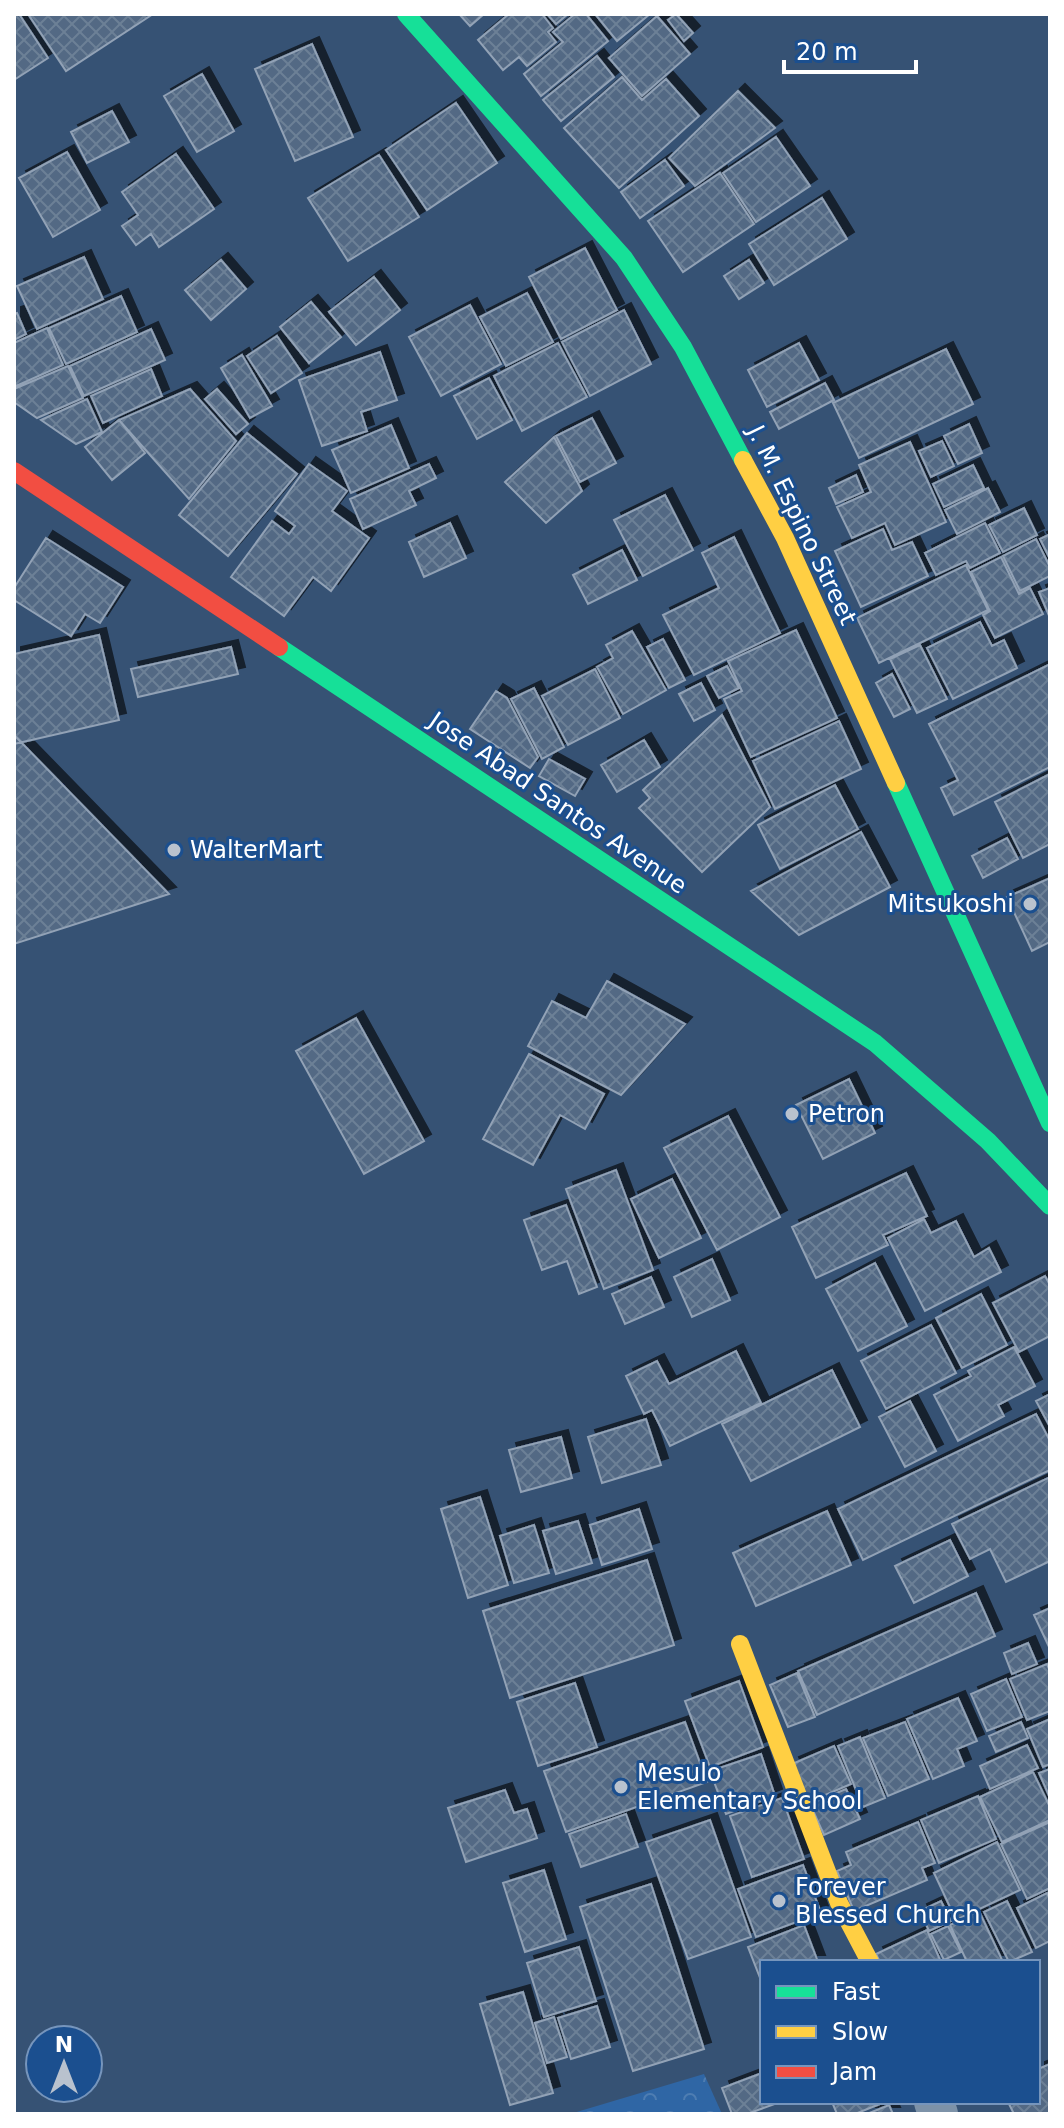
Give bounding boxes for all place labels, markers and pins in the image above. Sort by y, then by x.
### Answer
place label: WalterMart [190,836,322,864]
marker: WalterMart [165,841,183,859]
place label: Mitsukoshi [887,890,1014,918]
marker: Mitsukoshi [1021,895,1039,913]
place label: Petron [808,1100,885,1128]
marker: Petron [783,1105,801,1123]
place label: Mesulo Elementary School [637,1759,862,1815]
marker: Mesulo Elementary School [612,1778,630,1796]
place label: Forever Blessed Church [795,1873,980,1929]
marker: Forever Blessed Church [770,1892,788,1910]

